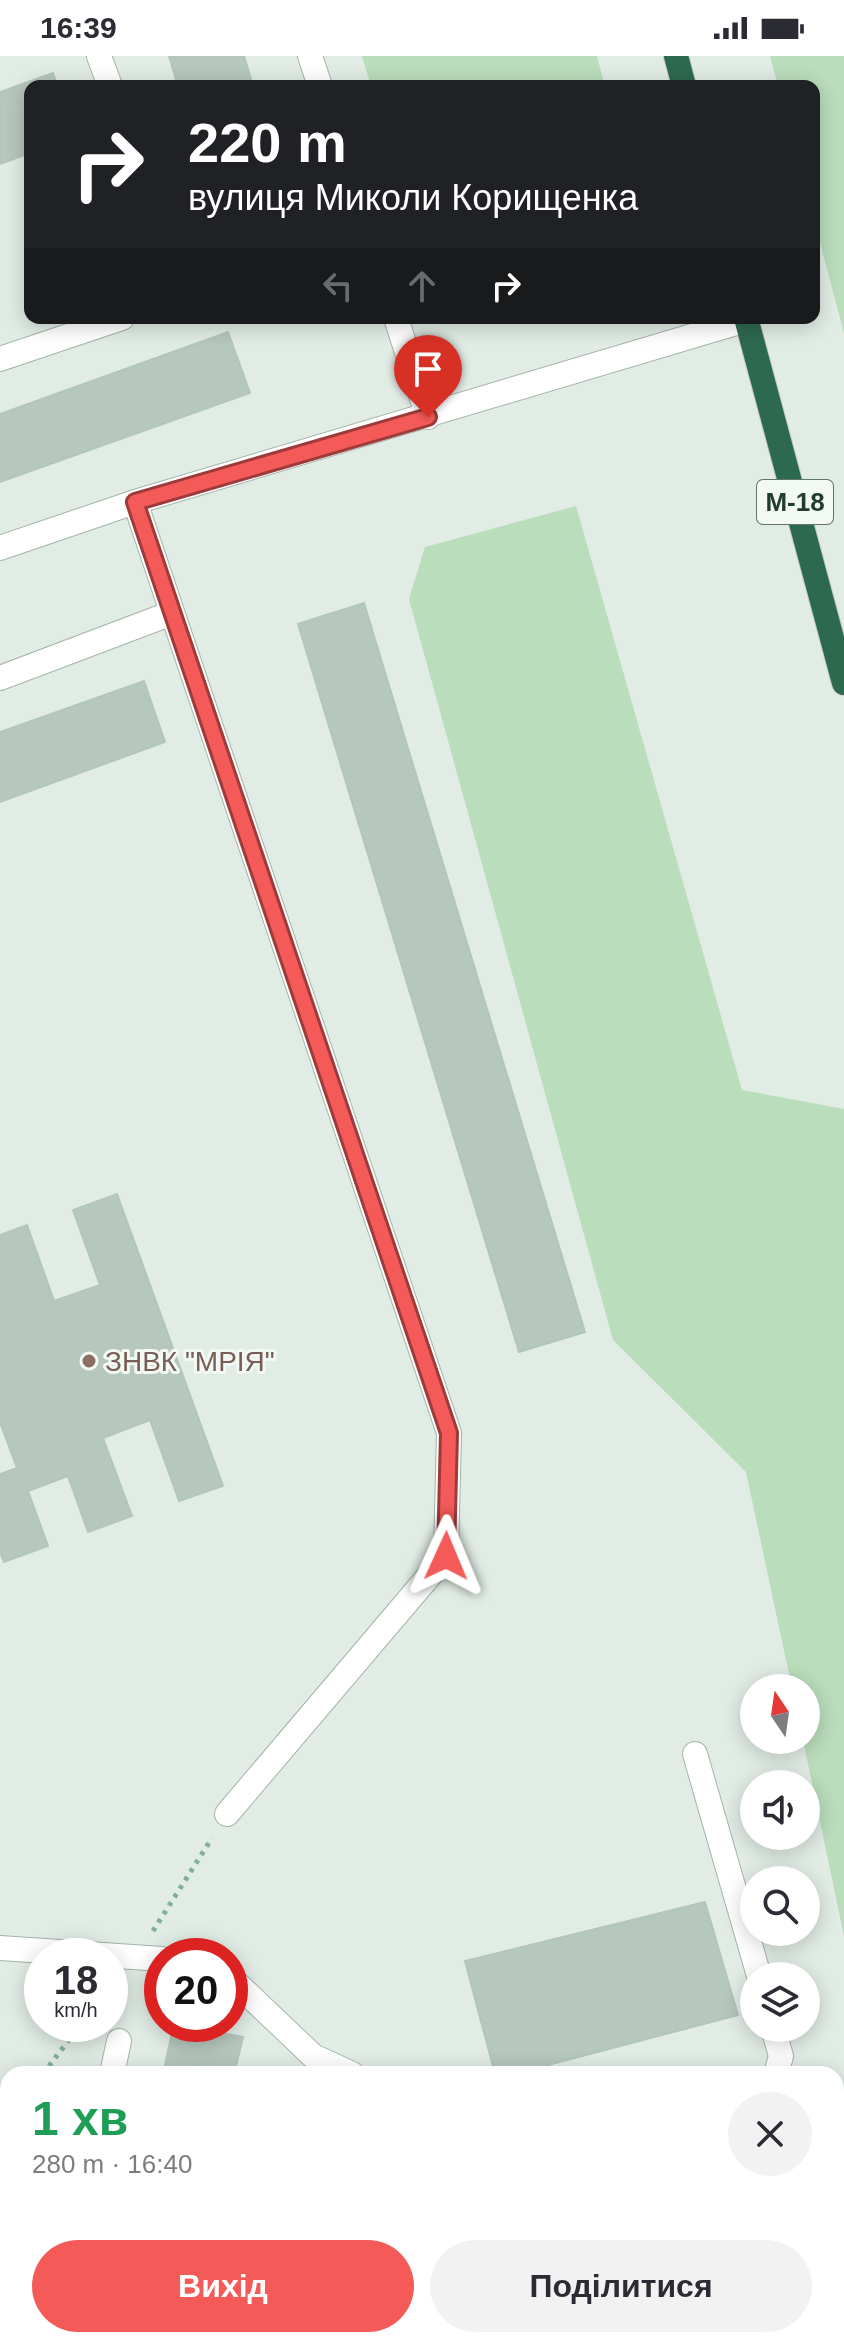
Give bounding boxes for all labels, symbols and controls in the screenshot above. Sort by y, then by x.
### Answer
text: 16:39 [40,11,117,44]
text: 220 m [188,111,347,174]
icon: right [56,112,160,216]
text: вулиця Миколи Корищенка [188,177,638,218]
icon: left [316,264,360,308]
icon: ahead [400,264,444,308]
icon: right [484,264,528,308]
pin [394,335,462,417]
icon: arrive [406,347,450,391]
road number: М-18 [757,480,833,524]
place label: ЗНВК "МРІЯ" [105,1346,275,1377]
marker: ЗНВК "МРІЯ" [80,1352,98,1370]
position arrow [404,1514,488,1598]
north arrow [740,1674,820,1754]
map controls [740,1674,820,2042]
button: sound [740,1770,820,1850]
button: search [740,1866,820,1946]
speed limit sign: 20 [144,1938,248,2042]
text: 18 [54,1958,98,2002]
button: layers [740,1962,820,2042]
text: km/h [54,1999,98,2021]
text: 1 хв [32,2092,128,2145]
button: close [728,2092,812,2176]
text: 280 m · 16:40 [32,2149,192,2179]
button: Вихід [32,2240,414,2332]
button: Поділитися [430,2240,812,2332]

